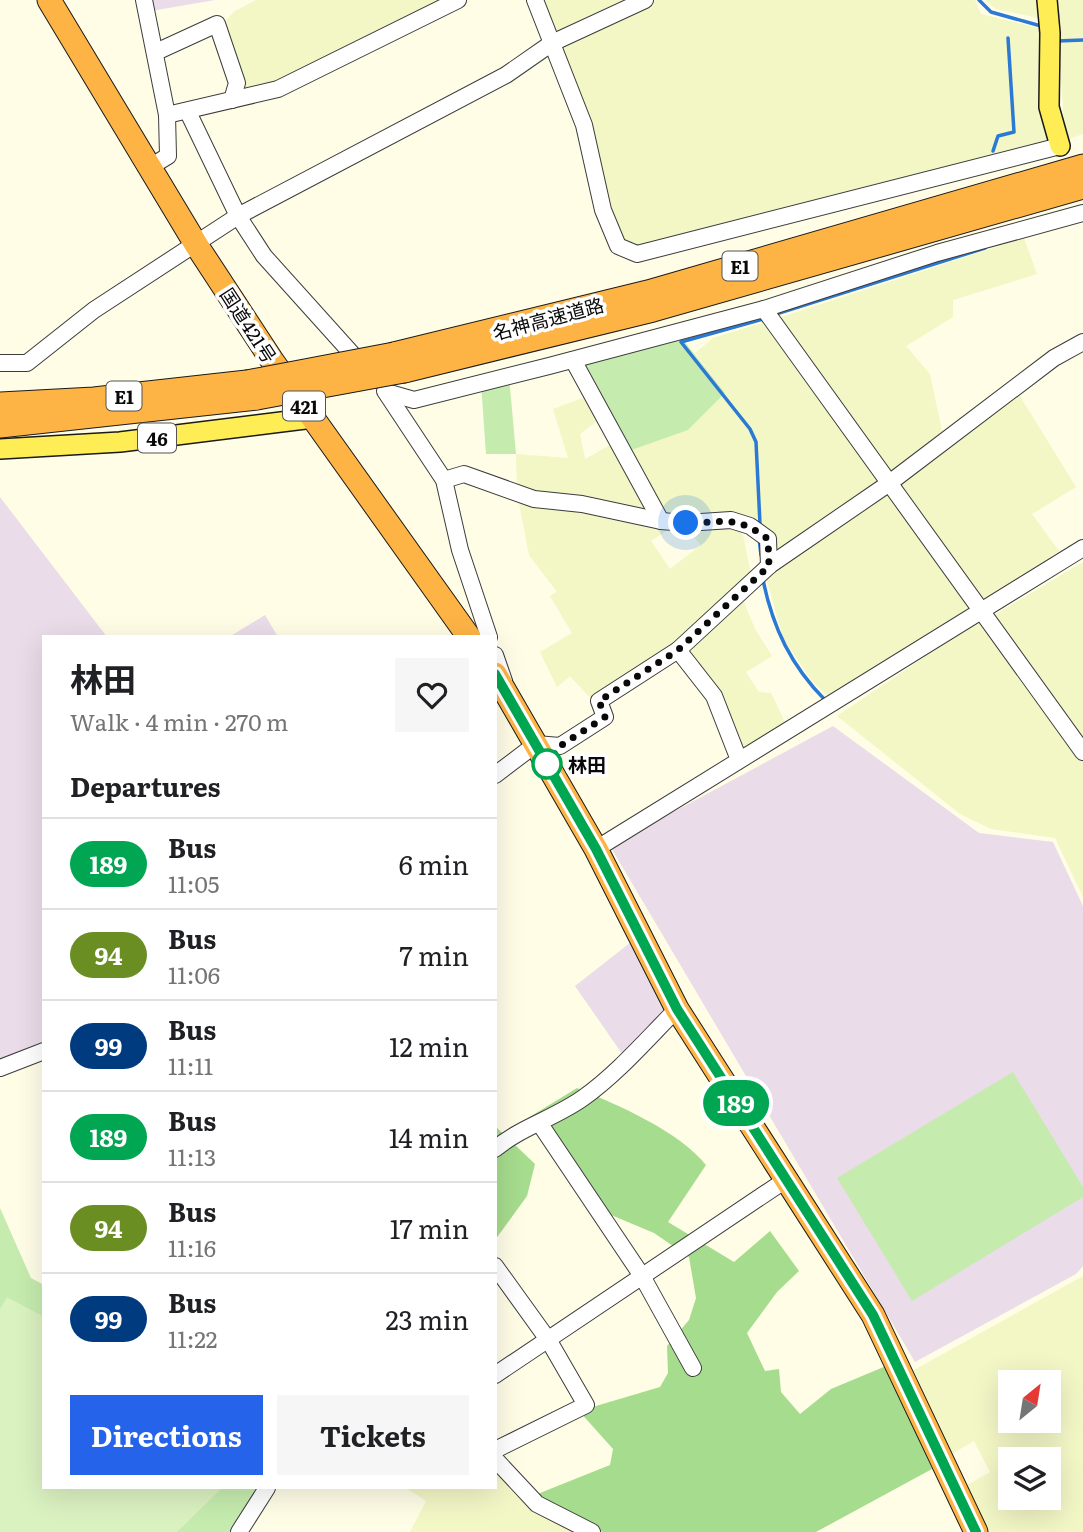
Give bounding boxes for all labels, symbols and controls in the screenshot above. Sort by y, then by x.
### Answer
road number: E1 [722,252,758,280]
street label: 国道421号 [214,282,284,368]
street label: 名神高速道路 [489,290,607,346]
road number: E1 [106,382,142,410]
road number: 421 [283,392,325,420]
road number: 46 [138,424,176,452]
your location [668,505,703,540]
text: 林田 [70,653,136,702]
button: heart [395,658,469,732]
text: Walk · 4 min · 270 m [70,704,288,738]
marker: 林田 [532,749,562,779]
place label: 林田 [568,750,606,778]
text: Departures [70,766,221,805]
text: Bus [168,827,216,866]
text: 6 min [399,844,469,883]
text: 189 [90,846,127,881]
text: 11:05 [168,866,219,900]
text: Bus [168,918,216,957]
text: 7 min [400,935,469,974]
text: 94 [94,937,123,972]
text: 11:06 [168,957,220,991]
text: Bus [168,1009,216,1048]
text: 12 min [389,1026,469,1065]
text: 99 [95,1028,122,1063]
text: 11:11 [168,1048,213,1082]
line badge: 189 [696,1080,776,1126]
text: 189 [717,1085,755,1120]
text: Bus [168,1100,216,1139]
text: 14 min [389,1117,469,1156]
text: 189 [90,1119,127,1154]
text: 11:13 [168,1139,216,1173]
text: Bus [168,1191,216,1230]
text: 17 min [390,1208,469,1247]
text: 94 [94,1210,123,1245]
text: 11:16 [168,1230,216,1264]
text: Bus [168,1282,216,1321]
text: 23 min [385,1299,469,1338]
text: 99 [95,1301,122,1336]
text: 11:22 [168,1321,217,1355]
north arrow [998,1370,1060,1433]
map controls [998,1370,1061,1510]
button: Directions [70,1395,263,1475]
button: Tickets [277,1395,469,1475]
button: layers [998,1447,1061,1510]

